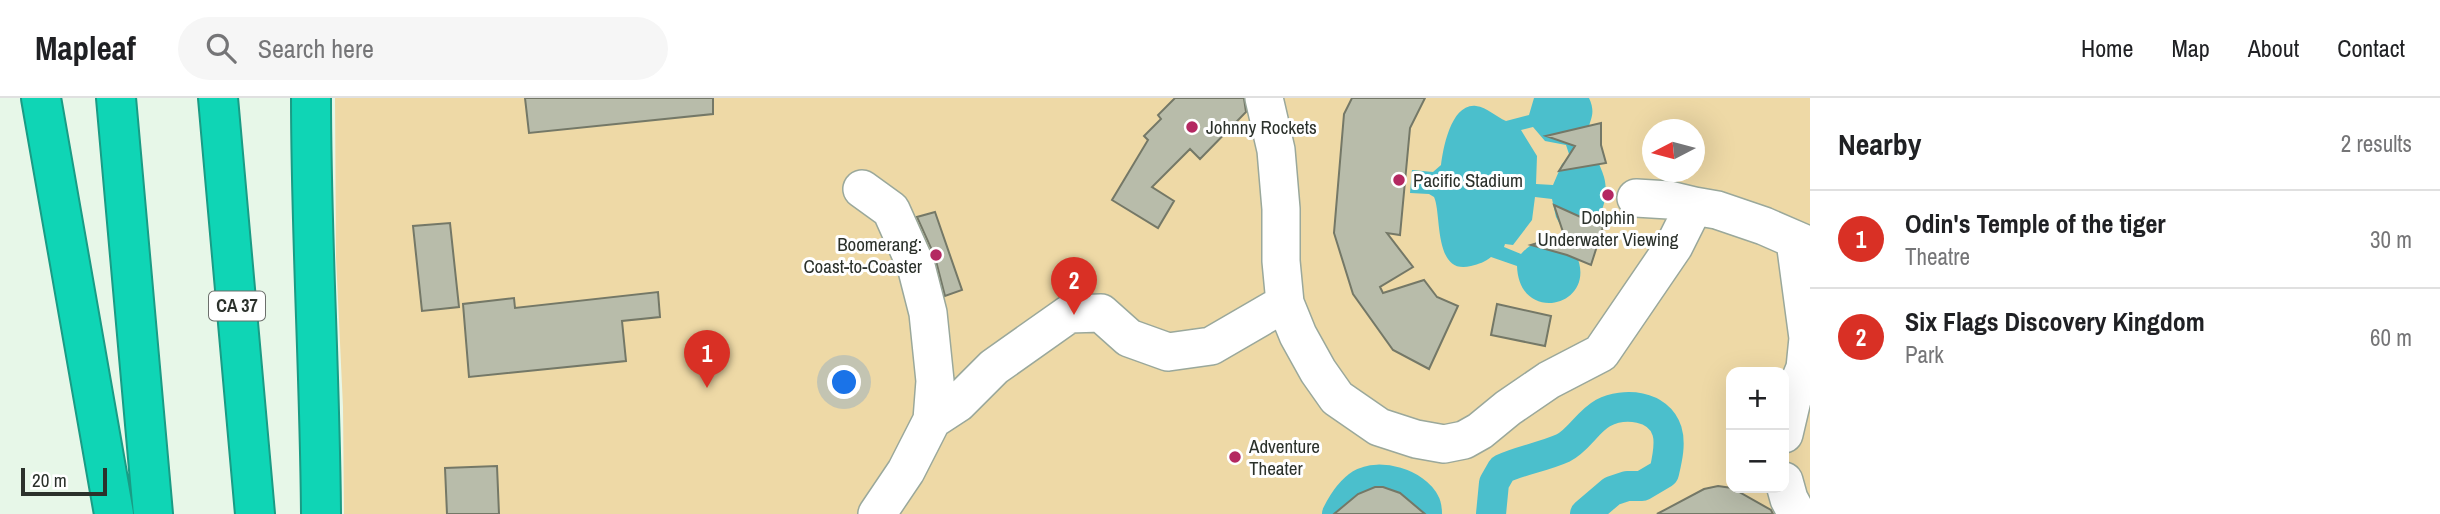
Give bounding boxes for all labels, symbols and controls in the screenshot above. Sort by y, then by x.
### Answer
search box [178,17,668,80]
text: Mapleaf [35,26,136,70]
icon: search [202,29,240,67]
text: Search here [258,31,374,66]
text: Home [2081,32,2133,64]
text: Map [2171,32,2210,64]
text: About [2248,32,2299,64]
text: Contact [2337,32,2405,64]
place label: Johnny Rockets [1206,114,1317,140]
marker: Johnny Rockets [1184,119,1200,135]
north arrow [1642,119,1705,182]
text: Nearby [1838,124,1921,164]
text: 2 results [2341,128,2412,159]
place label: Pacific Stadium [1413,167,1523,193]
marker: Pacific Stadium [1391,172,1407,188]
marker: Dolphin Underwater Viewing [1600,187,1616,203]
place label: Dolphin Underwater Viewing [1538,204,1679,252]
text: Odin's Temple of the tiger [1905,206,2166,241]
text: 1 [1856,224,1866,255]
text: 30 m [2370,224,2412,255]
place label: Boomerang: Coast-to-Coaster [803,231,923,279]
text: Theatre [1905,241,1970,272]
marker: Boomerang: Coast-to-Coaster [928,247,944,263]
pin: 2 [1051,257,1097,315]
road number: CA 37 [209,292,265,321]
text: Six Flags Discovery Kingdom [1905,304,2205,339]
text: 2 [1856,322,1866,353]
text: 60 m [2370,322,2412,353]
pin: 1 [684,330,730,388]
text: Park [1905,339,1944,370]
your location [827,365,861,399]
map controls [1726,367,1789,493]
button: + [1726,367,1789,430]
button: − [1726,430,1789,493]
place label: Adventure Theater [1248,433,1320,481]
marker: Adventure Theater [1227,449,1243,465]
scale bar [21,465,107,497]
text: 20 m [32,467,67,493]

